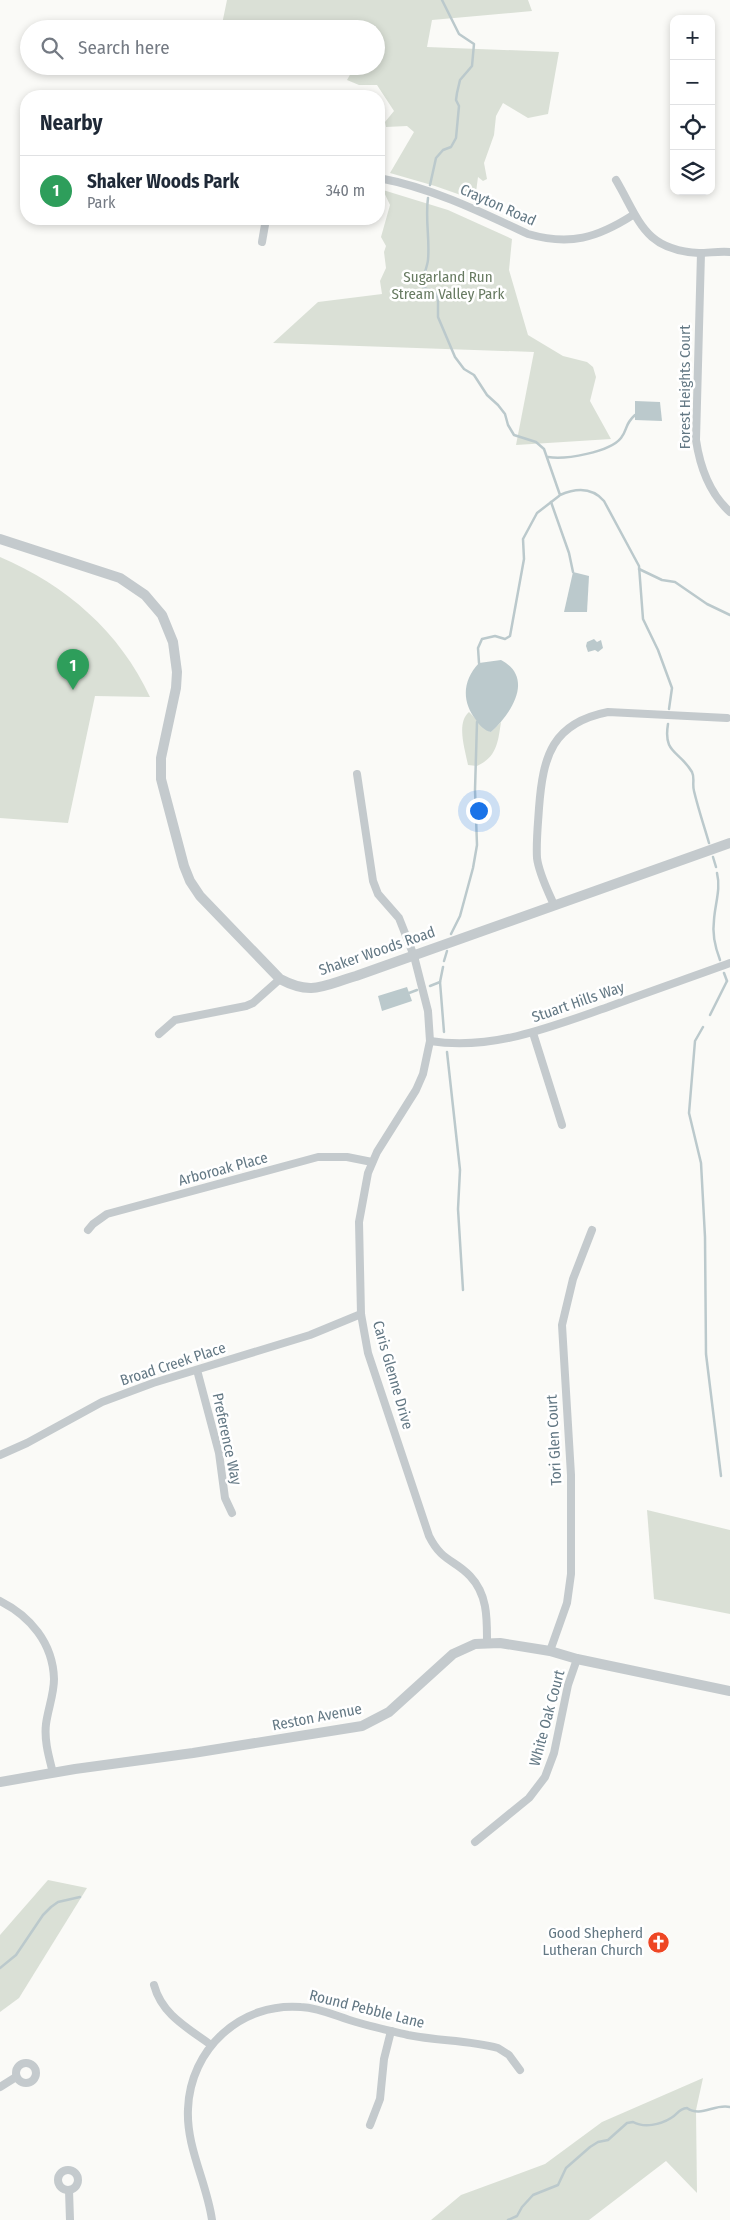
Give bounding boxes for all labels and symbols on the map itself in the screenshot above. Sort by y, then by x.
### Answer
street label: Crayton Road [457,180,539,230]
park label: Sugarland Run Stream Valley Park [391,268,505,303]
street label: Forest Heights Court [676,325,694,449]
pin: 1 [57,649,89,690]
your location [466,798,492,824]
street label: Shaker Woods Road [317,923,437,979]
street label: Stuart Hills Way [529,978,627,1026]
street label: Arboroak Place [176,1148,270,1190]
street label: Caris Glenne Drive [369,1319,417,1431]
street label: Broad Creek Place [118,1338,228,1390]
street label: Preference Way [208,1391,246,1487]
street label: Tori Glen Court [543,1394,565,1486]
street label: White Oak Court [526,1668,569,1768]
street label: Reston Avenue [271,1699,363,1735]
place label: Good Shepherd Lutheran Church [543,1924,643,1959]
church icon: Good Shepherd Lutheran Church [647,1930,671,1954]
street label: Round Pebble Lane [308,1986,426,2032]

